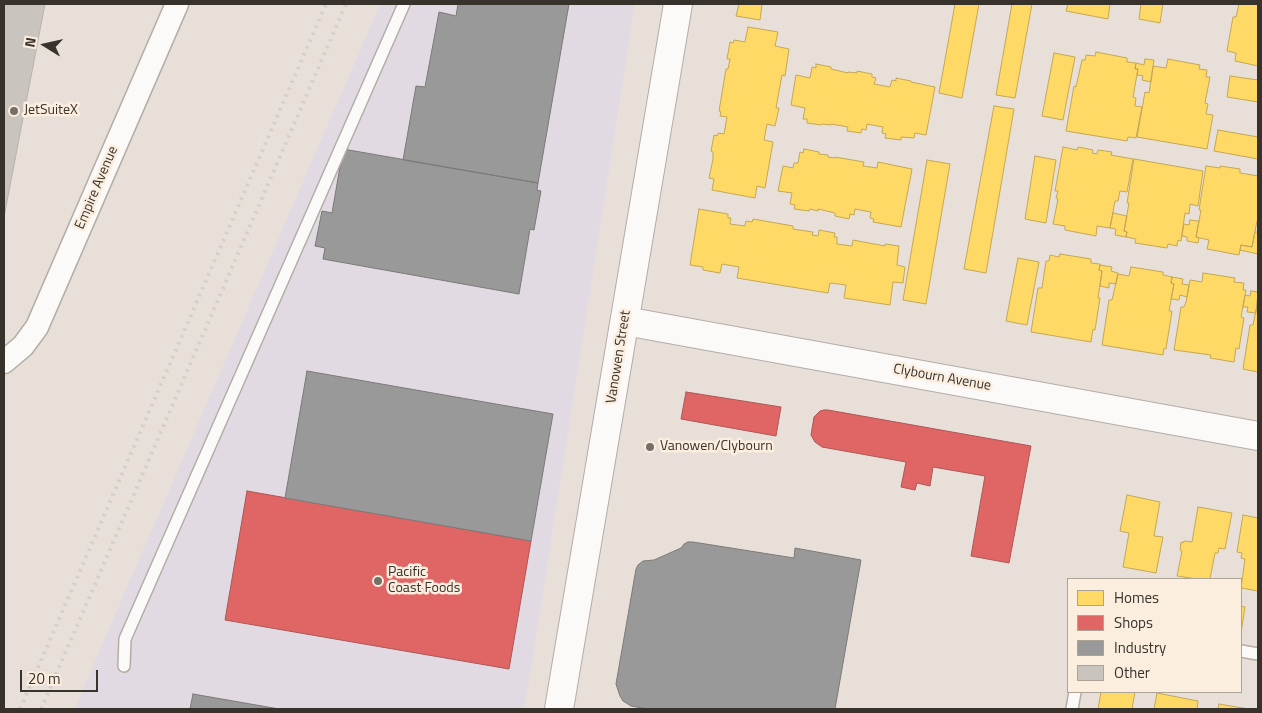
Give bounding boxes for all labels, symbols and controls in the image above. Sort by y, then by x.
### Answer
north arrow [20,20,70,70]
text: N [19,36,41,49]
place label: JetSuiteX [24,103,78,119]
marker: JetSuiteX [8,105,20,117]
street label: Empire Avenue [72,144,122,232]
street label: Vanowen Street [603,309,635,405]
street label: Clybourn Avenue [892,361,992,395]
place label: Vanowen/Clybourn [660,439,773,455]
marker: Vanowen/Clybourn [644,441,656,453]
place label: Pacific Coast Foods [388,565,460,598]
marker: Pacific Coast Foods [372,575,384,587]
legend [1067,578,1242,693]
text: Homes [1114,586,1159,609]
text: Shops [1114,611,1153,634]
text: Industry [1114,636,1166,659]
scale bar [22,660,100,692]
text: Other [1114,661,1150,684]
text: 20 m [28,667,61,690]

